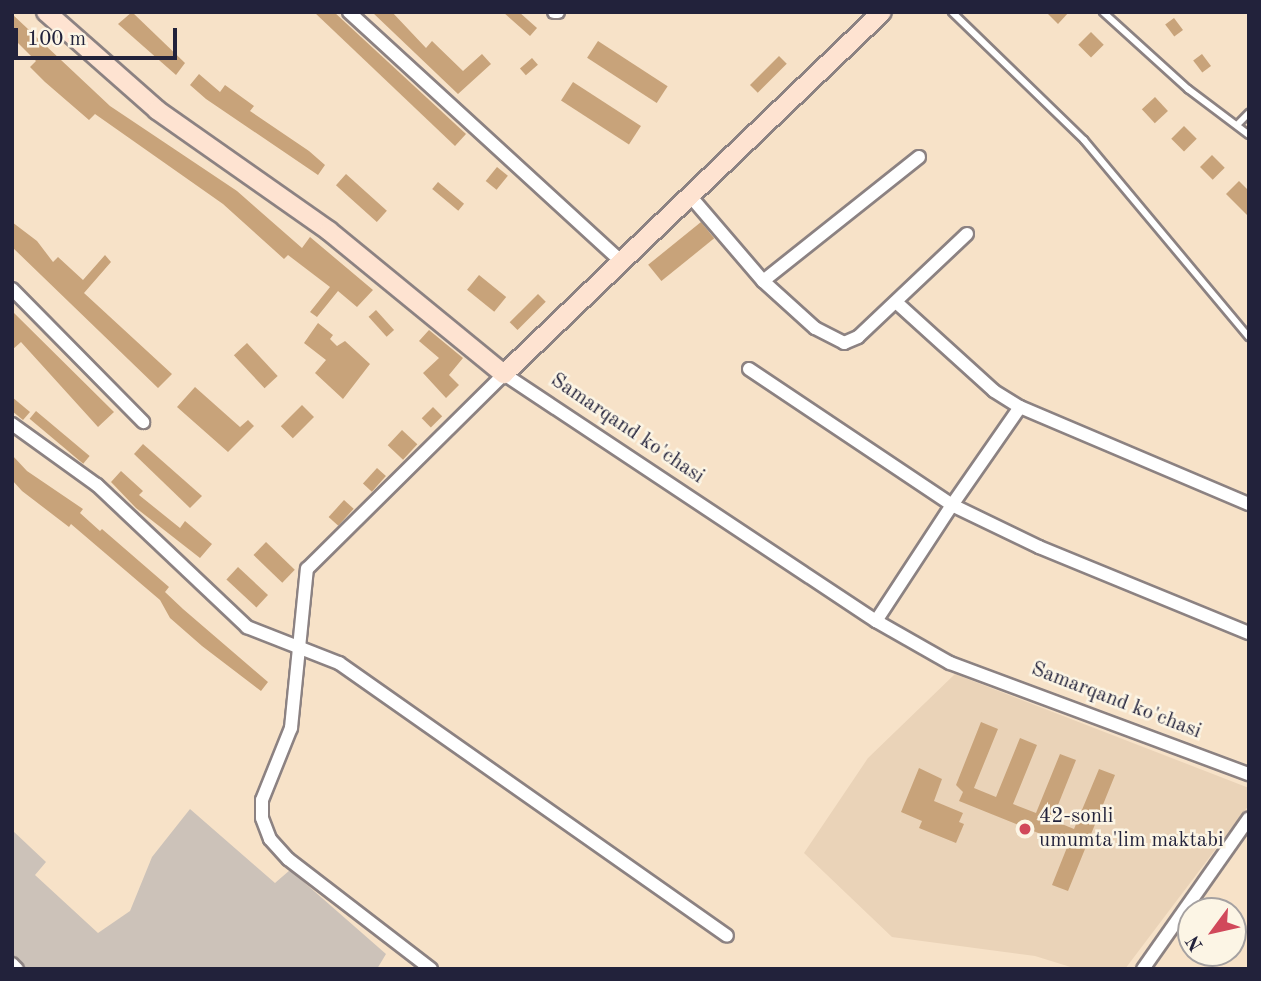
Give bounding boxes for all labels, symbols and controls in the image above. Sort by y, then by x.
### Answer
scale bar [18,14,180,58]
text: 100 m [27,29,86,50]
street label: Samarqand ko'chasi [545,368,709,490]
street label: Samarqand ko'chasi [1027,657,1205,745]
place label: 42-sonli umumta'lim maktabi [1039,804,1224,854]
marker: 42-sonli umumta'lim maktabi [1017,821,1033,837]
north arrow [1177,897,1247,967]
text: N [1184,931,1208,954]

